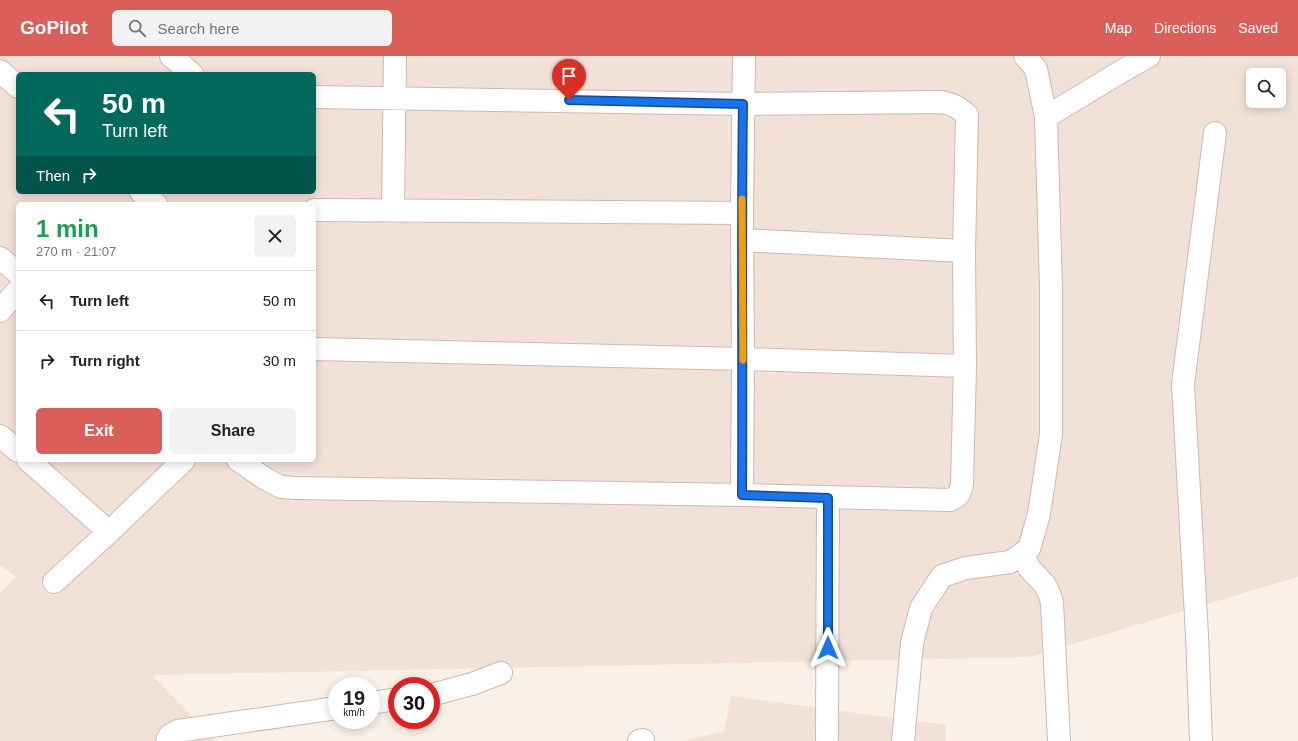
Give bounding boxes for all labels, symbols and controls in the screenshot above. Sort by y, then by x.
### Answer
search box [112,10,392,46]
text: GoPilot [20,17,88,38]
icon: search [126,17,148,39]
text: Search here [158,20,239,37]
text: Map [1105,20,1132,36]
text: Directions [1154,20,1216,36]
text: Saved [1238,20,1278,36]
pin [552,59,586,100]
icon: arrive [558,65,580,87]
map controls [1246,68,1286,108]
button: search [1246,68,1286,108]
icon: left [36,88,88,140]
text: 50 m [102,88,166,119]
text: Turn left [102,121,167,141]
icon: right [78,164,100,186]
text: Then [36,167,70,184]
text: 1 min [36,215,99,242]
button: close [254,215,296,257]
text: 270 m · 21:07 [36,244,116,259]
icon: left [36,290,58,312]
text: Turn left [70,292,129,309]
text: 50 m [263,292,296,309]
icon: right [36,350,58,372]
text: Turn right [70,352,140,369]
text: 30 m [263,352,296,369]
button: Exit [36,408,162,454]
button: Share [170,408,296,454]
position arrow [807,627,849,669]
speed limit sign: 30 [388,677,440,729]
text: 19 [343,687,365,709]
text: km/h [343,707,365,718]

